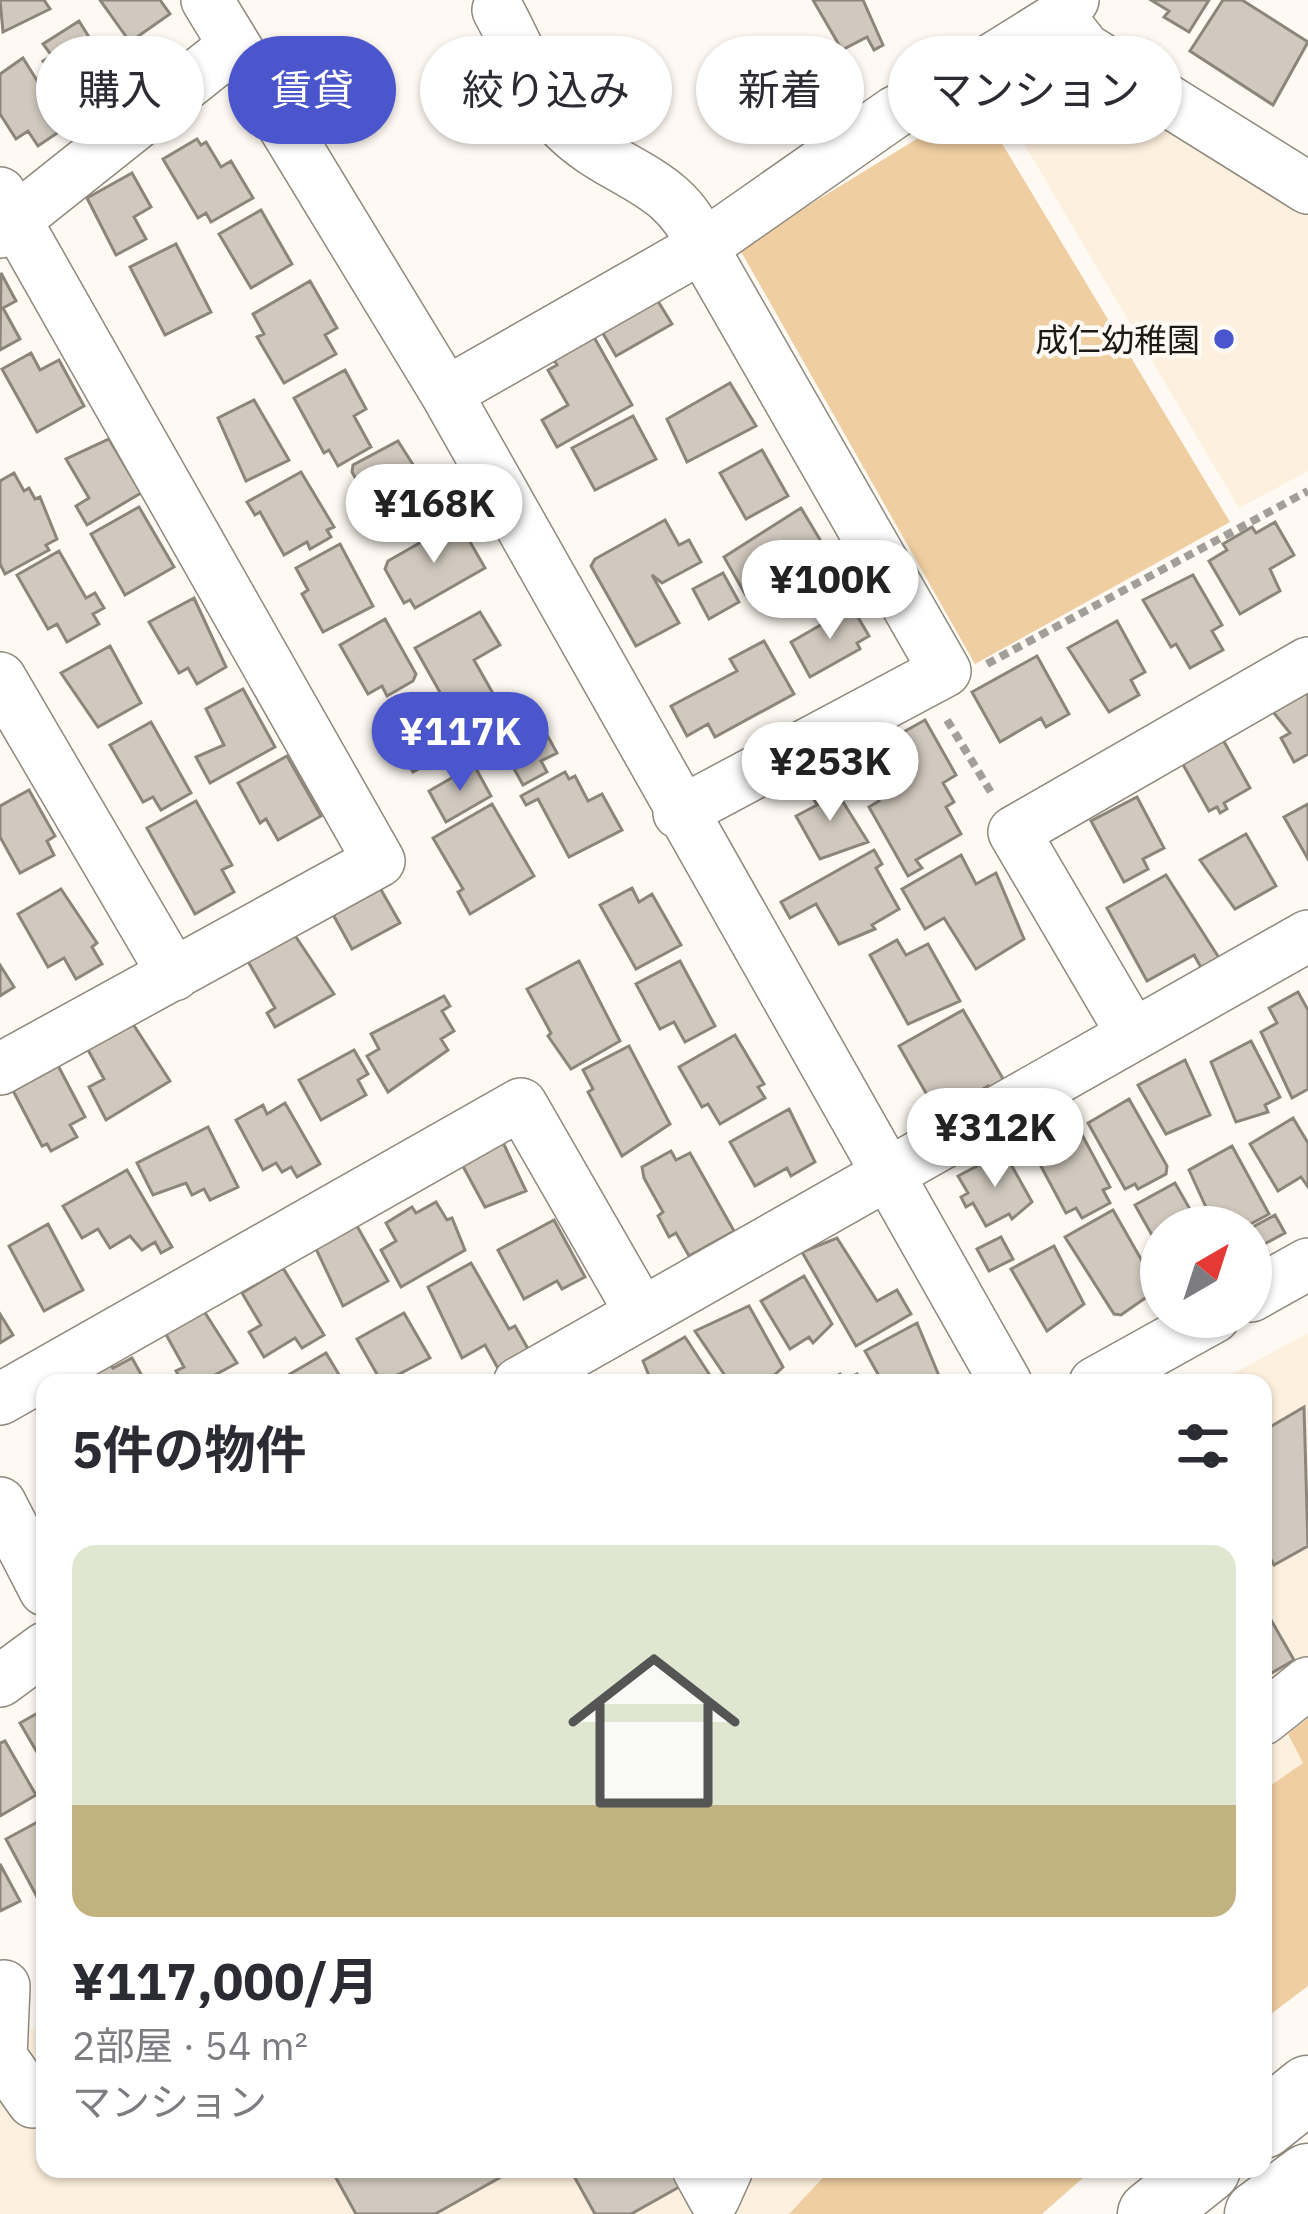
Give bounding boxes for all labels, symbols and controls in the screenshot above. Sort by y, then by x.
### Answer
chip: 購入 [36,36,204,144]
chip: 賃貸 [228,36,396,144]
chip: 絞り込み [420,36,672,144]
chip: 新着 [696,36,864,144]
chip: マンション [888,36,1182,144]
place label: 成仁幼稚園 [1035,318,1200,361]
marker: 成仁幼稚園 [1211,326,1237,352]
pin: ¥168K [350,464,518,566]
text: ¥168K [373,477,495,528]
pin: ¥100K [746,540,914,642]
text: ¥100K [769,553,891,604]
pin: ¥117K [376,692,544,794]
text: ¥117K [399,705,521,756]
pin: ¥253K [746,722,914,824]
text: ¥253K [769,735,891,786]
pin: ¥312K [911,1088,1079,1190]
text: ¥312K [934,1101,1056,1152]
north arrow [1140,1206,1272,1338]
map controls [1140,1206,1272,1338]
icon: filters [1170,1413,1236,1479]
text: 5件の物件 [72,1416,307,1482]
icon: home [546,1623,762,1839]
text: ¥117,000/月 [72,1948,379,2014]
text: 2部屋 · 54 m² [72,2020,308,2071]
text: マンション [72,2076,267,2127]

